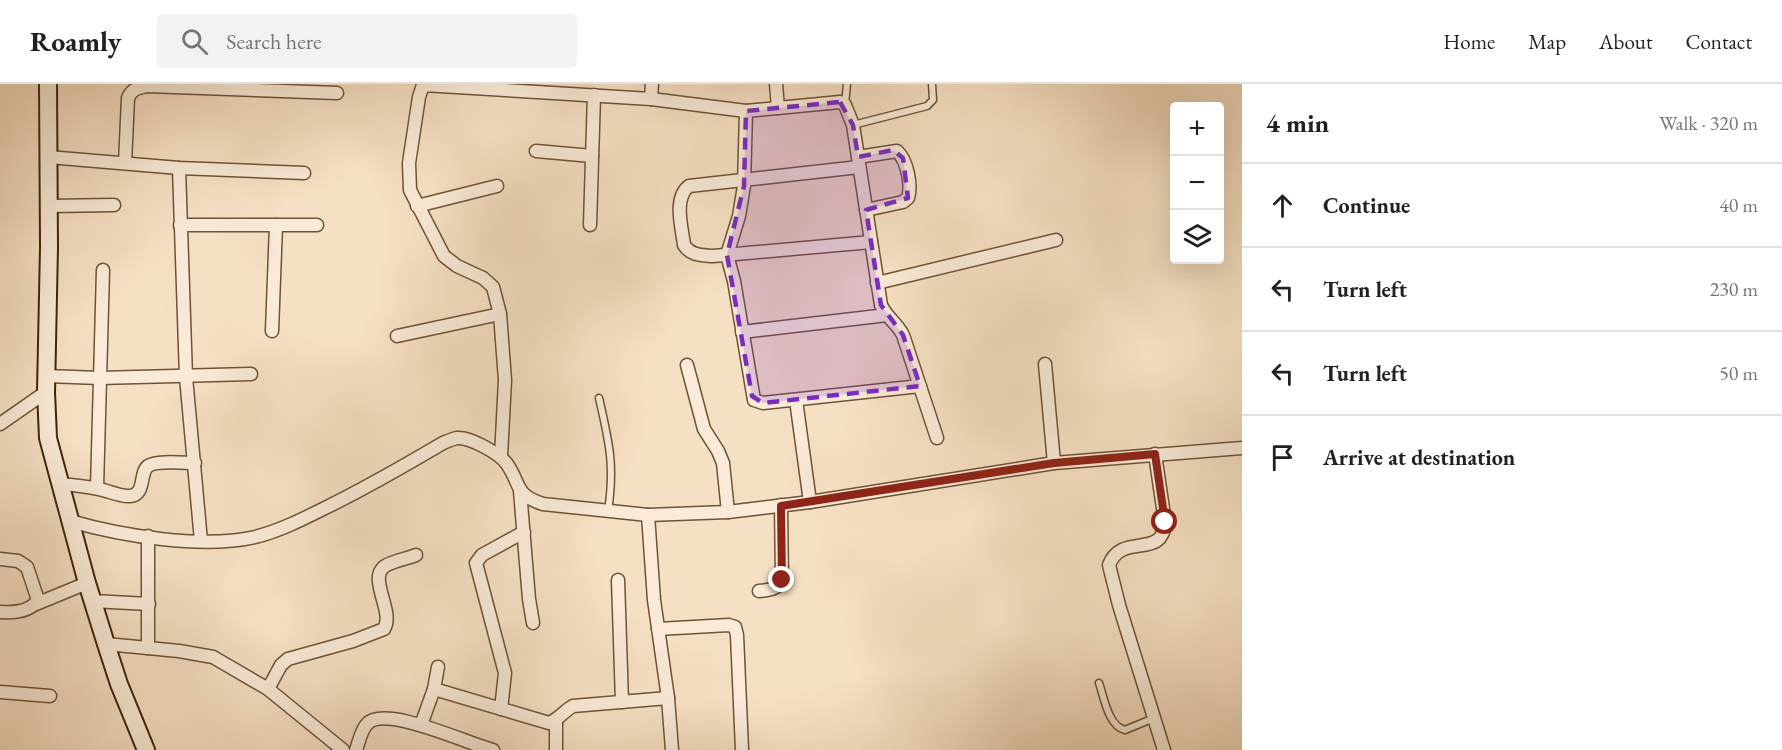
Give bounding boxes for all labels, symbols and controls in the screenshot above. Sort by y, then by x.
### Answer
search box [157,14,577,68]
text: Roamly [30,23,121,59]
icon: search [178,25,211,58]
text: Search here [226,27,322,56]
text: Home [1443,28,1495,55]
text: Map [1528,28,1566,55]
text: About [1599,28,1652,55]
text: Contact [1685,28,1752,55]
map controls [1170,102,1224,264]
button: + [1170,102,1224,156]
text: 4 min [1266,106,1329,140]
text: Walk · 320 m [1659,110,1758,136]
button: − [1170,156,1224,210]
icon: ahead [1266,189,1299,222]
text: Continue [1323,191,1410,220]
text: 40 m [1719,192,1758,218]
button: layers [1170,210,1224,264]
icon: left [1266,273,1299,306]
text: Turn left [1323,275,1407,304]
text: 230 m [1710,276,1758,302]
icon: left [1266,357,1299,390]
text: Turn left [1323,359,1407,388]
text: 50 m [1719,360,1758,386]
icon: arrive [1266,441,1299,474]
text: Arrive at destination [1323,443,1515,472]
route start [1151,508,1177,534]
route end [768,566,794,592]

